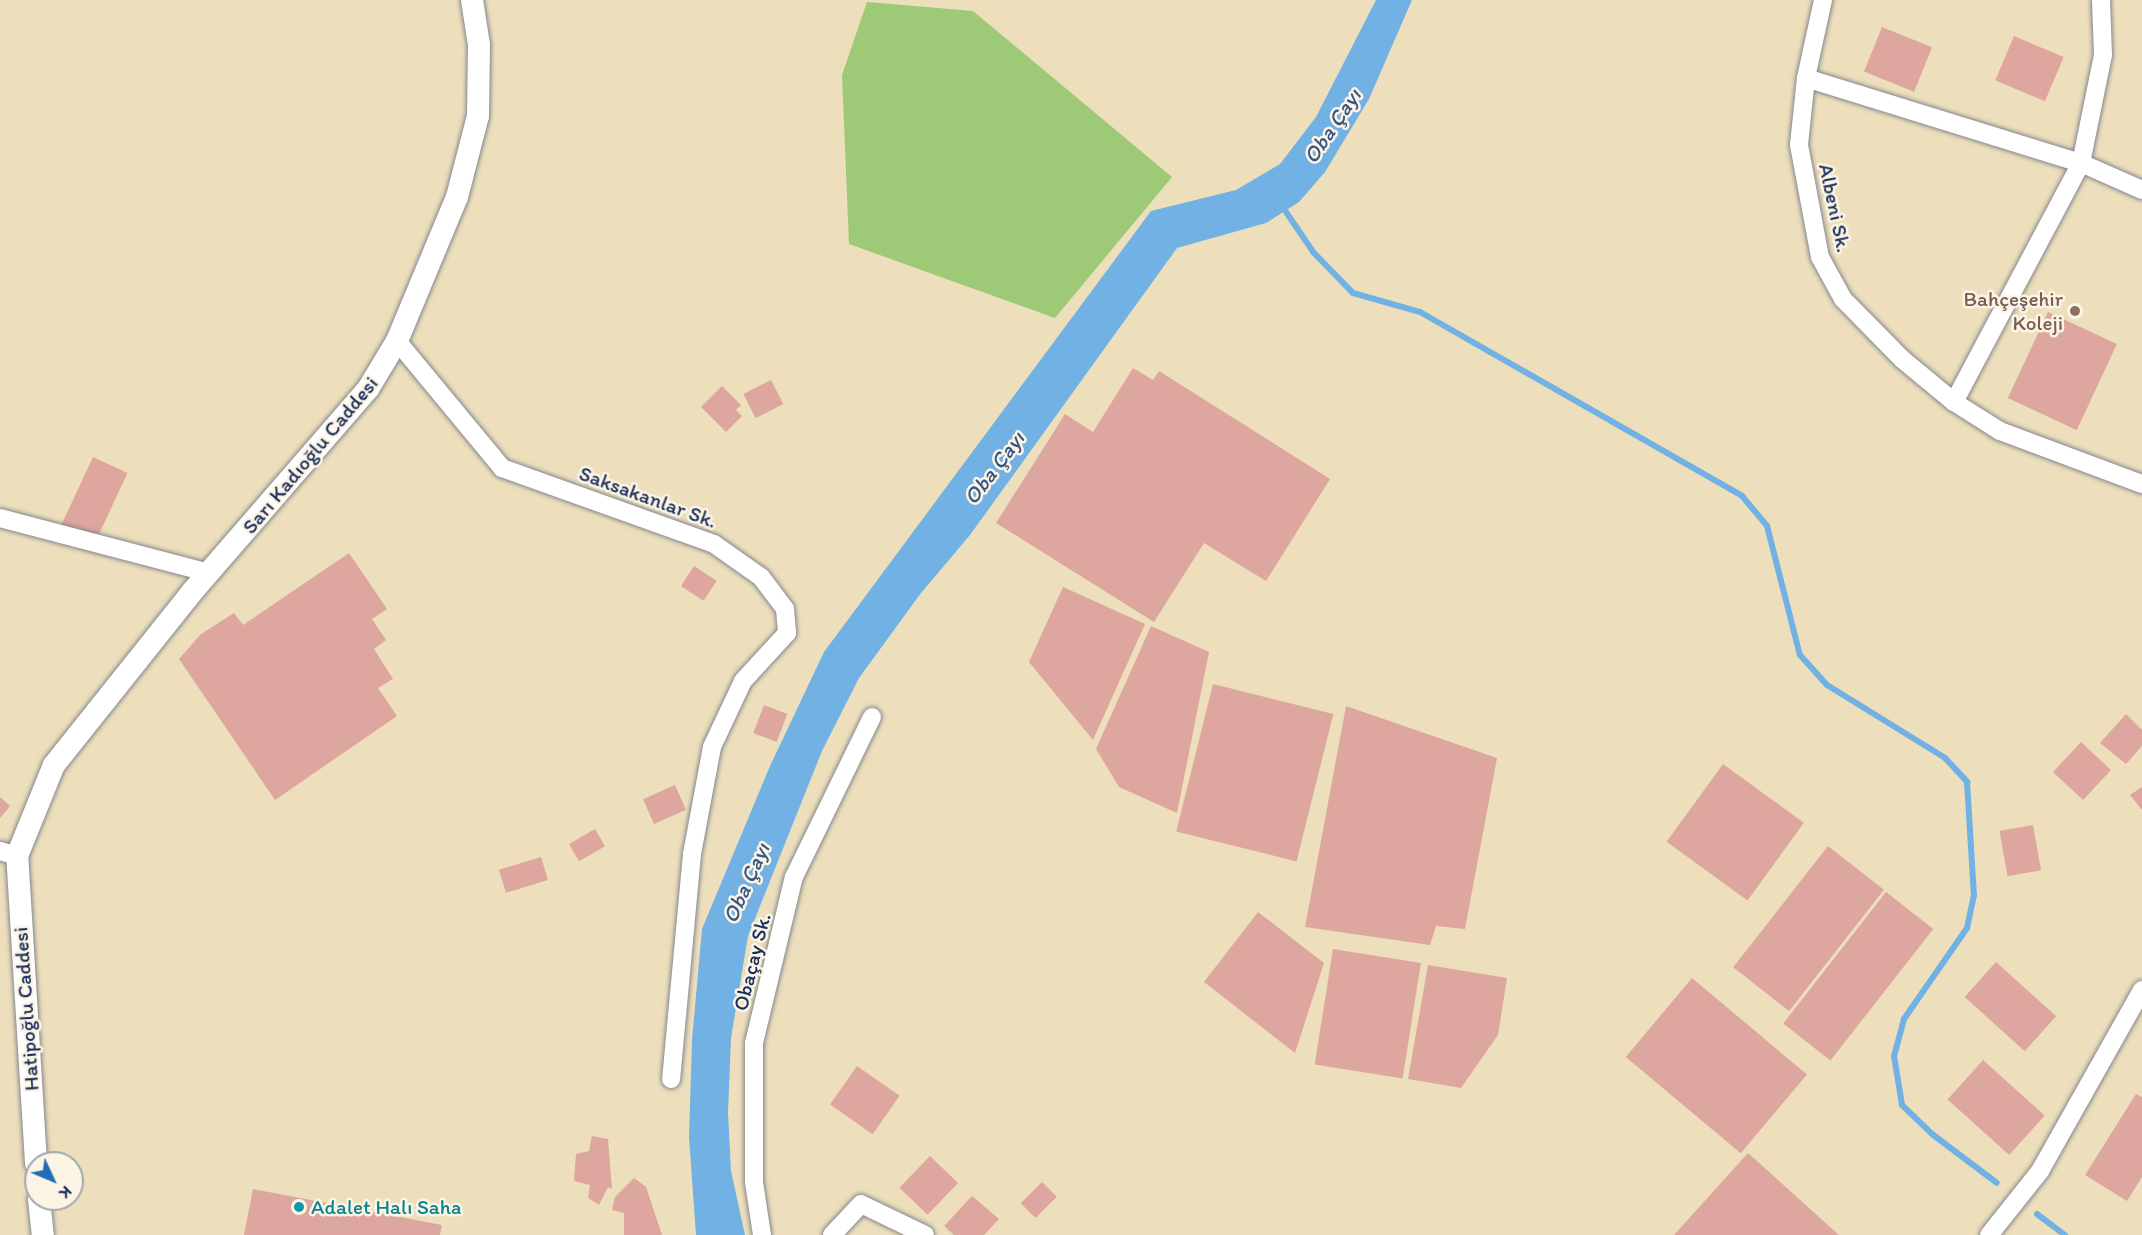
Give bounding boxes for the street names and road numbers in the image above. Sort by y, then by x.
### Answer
street label: Albeni Sk. [1813,161,1857,255]
street label: Sarı Kadıoğlu Caddesi [237,371,383,539]
street label: Saksakanlar Sk. [576,460,720,534]
street label: Obaçay Sk. [728,911,776,1013]
street label: Hatipoğlu Caddesi [8,926,44,1092]

